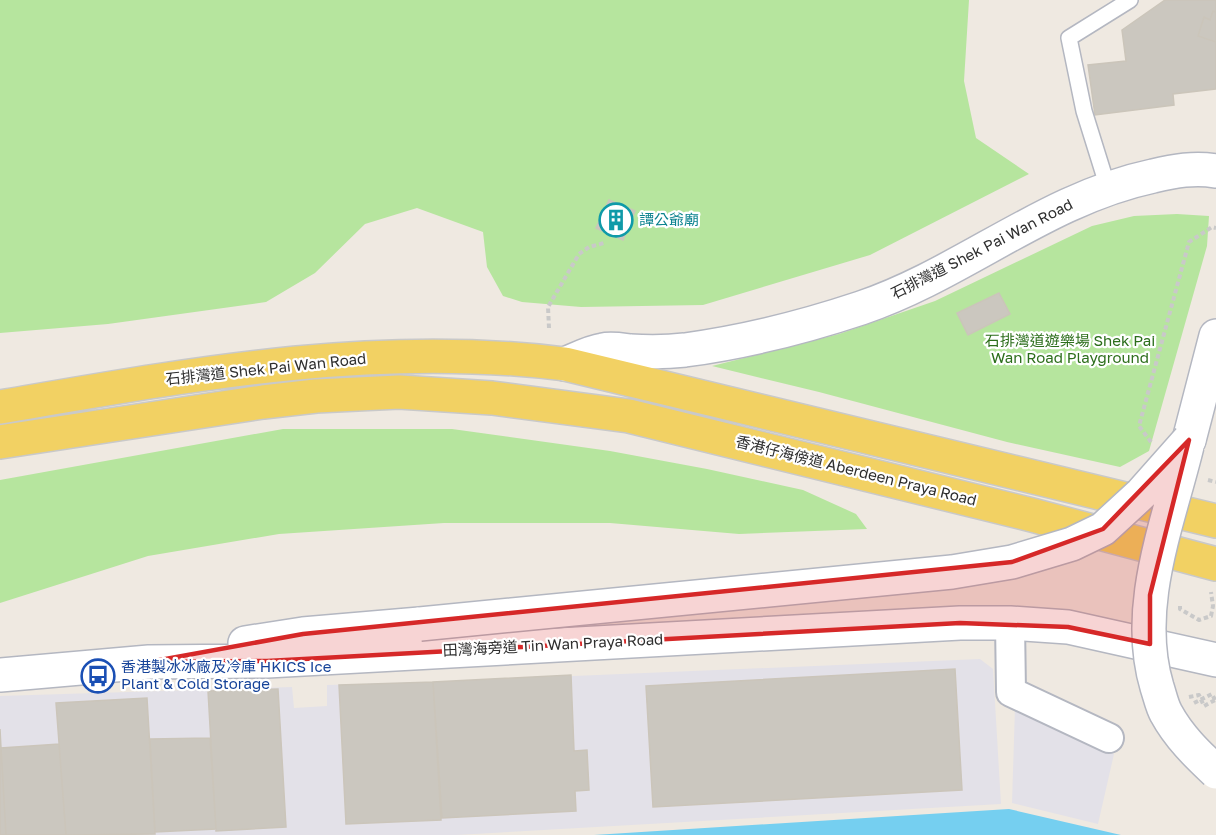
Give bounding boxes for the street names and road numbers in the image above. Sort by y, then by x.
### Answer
street label: 石排灣道 Shek Pai Wan Road [888,194,1075,302]
street label: 石排灣道 Shek Pai Wan Road [165,349,367,387]
street label: 香港仔海傍道 Aberdeen Praya Road [734,431,979,509]
street label: 田灣海旁道 Tin Wan Praya Road [442,629,664,659]

